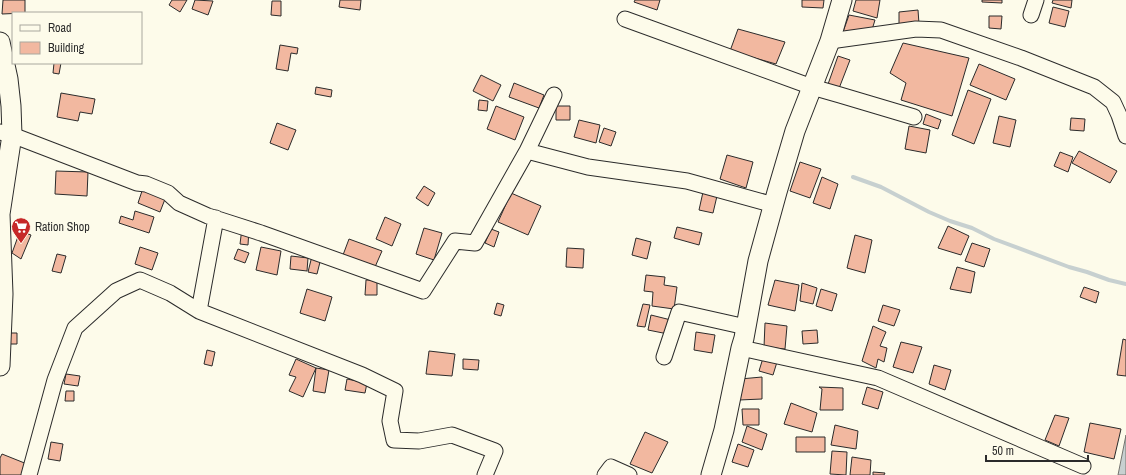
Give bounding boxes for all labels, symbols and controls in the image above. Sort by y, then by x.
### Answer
legend [12,12,142,64]
text: Road [48,20,72,36]
text: Building [48,40,85,56]
supermarket icon: Ration Shop [10,216,32,244]
place label: Ration Shop [35,219,90,235]
scale bar [986,437,1088,463]
text: 50 m [992,443,1014,459]

